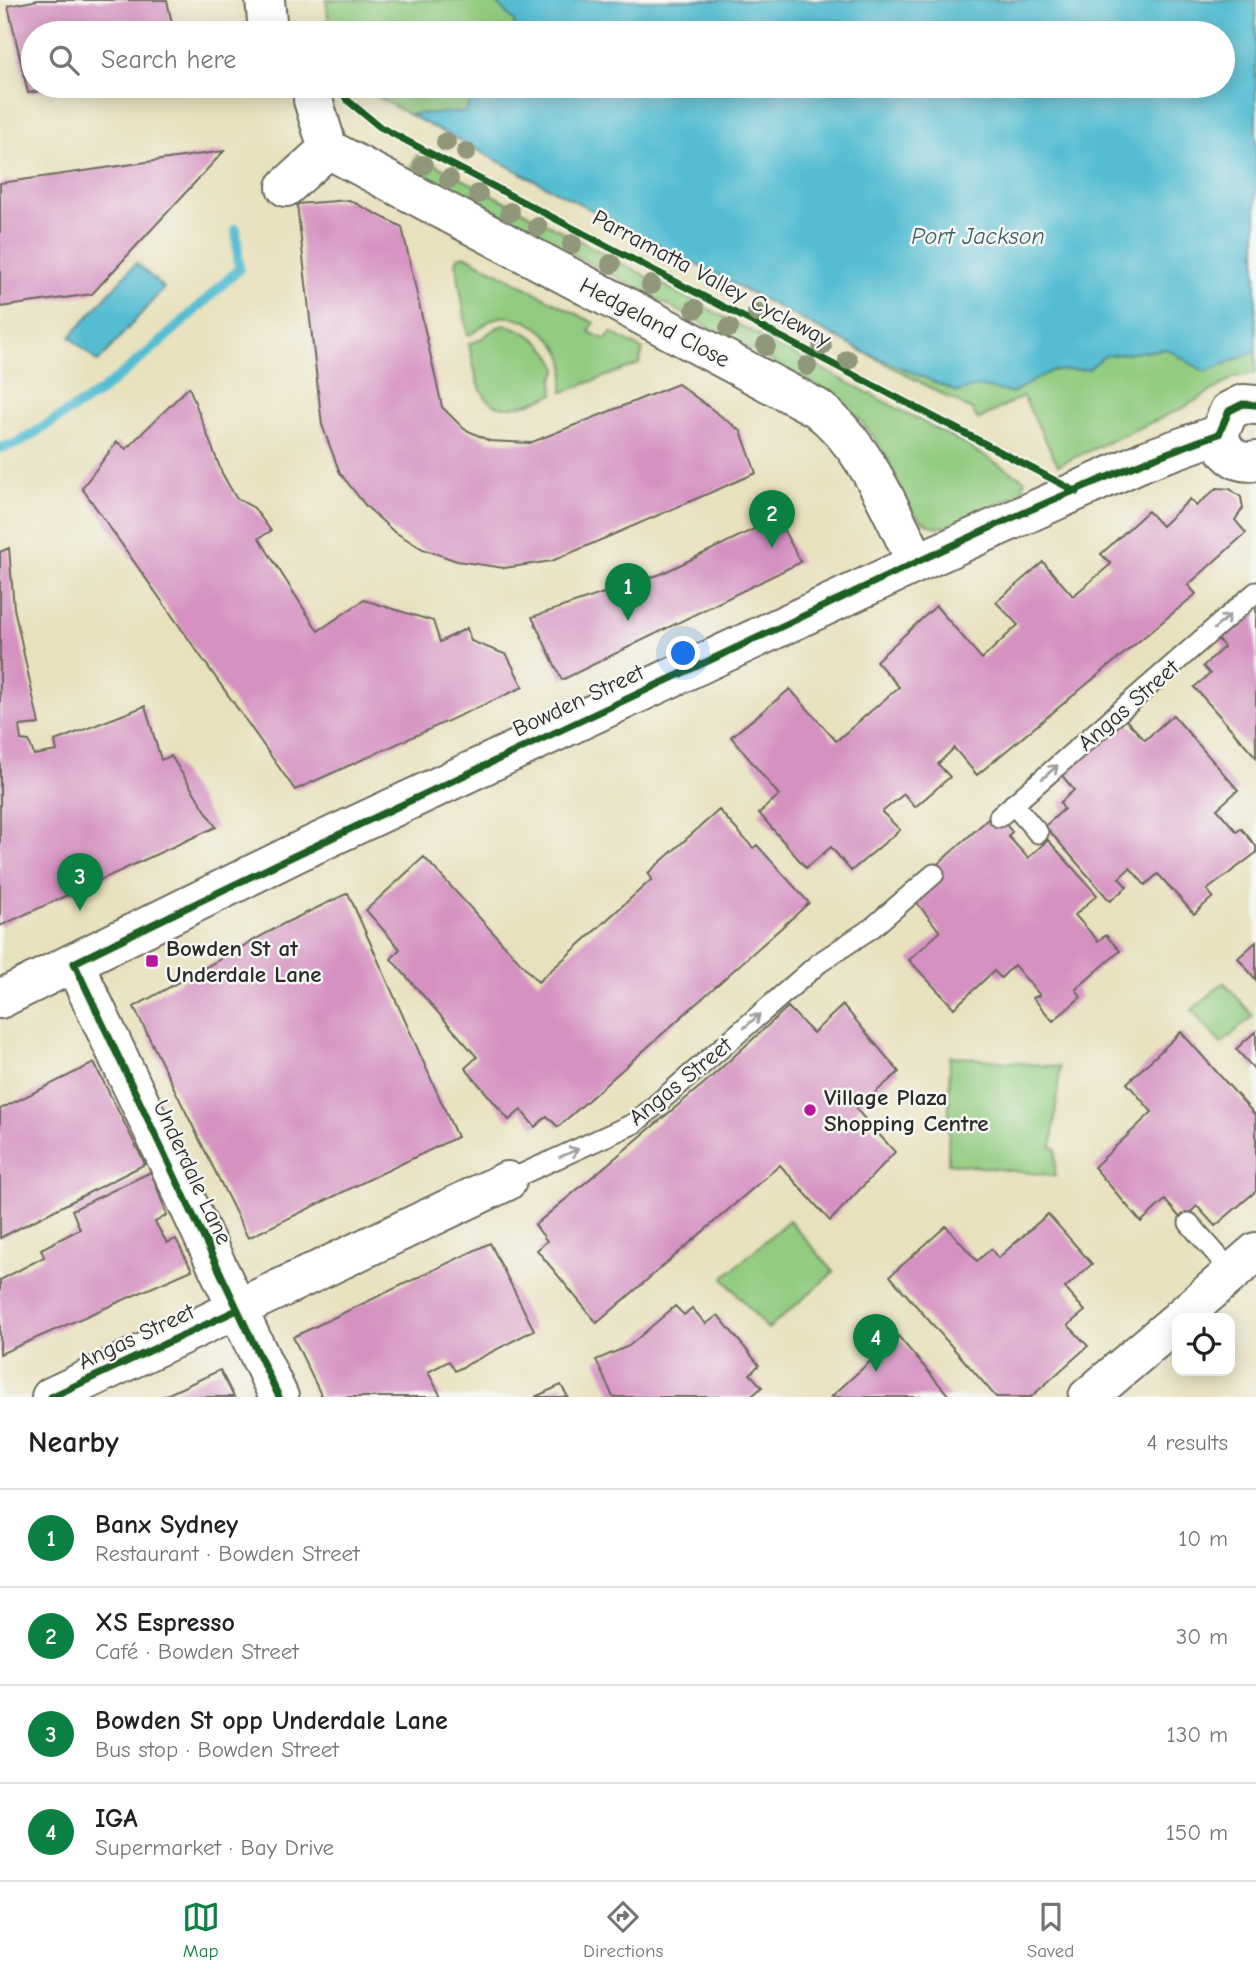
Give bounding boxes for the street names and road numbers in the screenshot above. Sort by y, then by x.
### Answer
street label: Parramatta Valley Cycleway [588,204,836,353]
street label: Hedgeland Close [575,272,734,373]
street label: Angas Street [1072,653,1185,757]
street label: Bowden Street [508,658,649,743]
street label: Angas Street [623,1031,738,1131]
street label: Underdale Lane [147,1096,238,1249]
street label: Angas Street [74,1297,200,1375]

